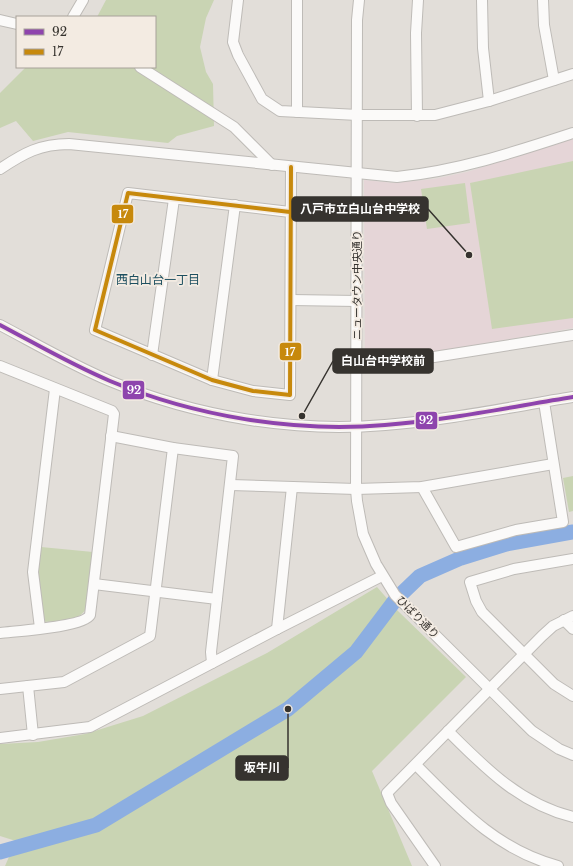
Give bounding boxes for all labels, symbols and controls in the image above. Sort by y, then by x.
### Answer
legend [16,16,156,68]
text: 92 [52,24,67,39]
text: 17 [52,44,64,59]
callout: 八戸市立白山台中学校 [292,197,428,221]
text: 八戸市立白山台中学校 [300,201,420,216]
line badge: 17 [111,204,134,224]
text: 17 [118,207,129,221]
street label: ニュータウン中央通り [350,230,364,340]
district label: 西白山台一丁目 [116,272,200,287]
line badge: 17 [279,342,302,361]
text: 17 [285,345,296,359]
callout: 白山台中学校前 [333,349,433,373]
text: 白山台中学校前 [341,353,425,368]
line badge: 92 [122,380,145,400]
text: 92 [127,383,141,397]
line badge: 92 [415,411,438,430]
text: 92 [419,413,433,427]
street label: ひばり通り [394,593,442,641]
callout: 坂牛川 [236,756,288,780]
text: 坂牛川 [244,760,280,775]

